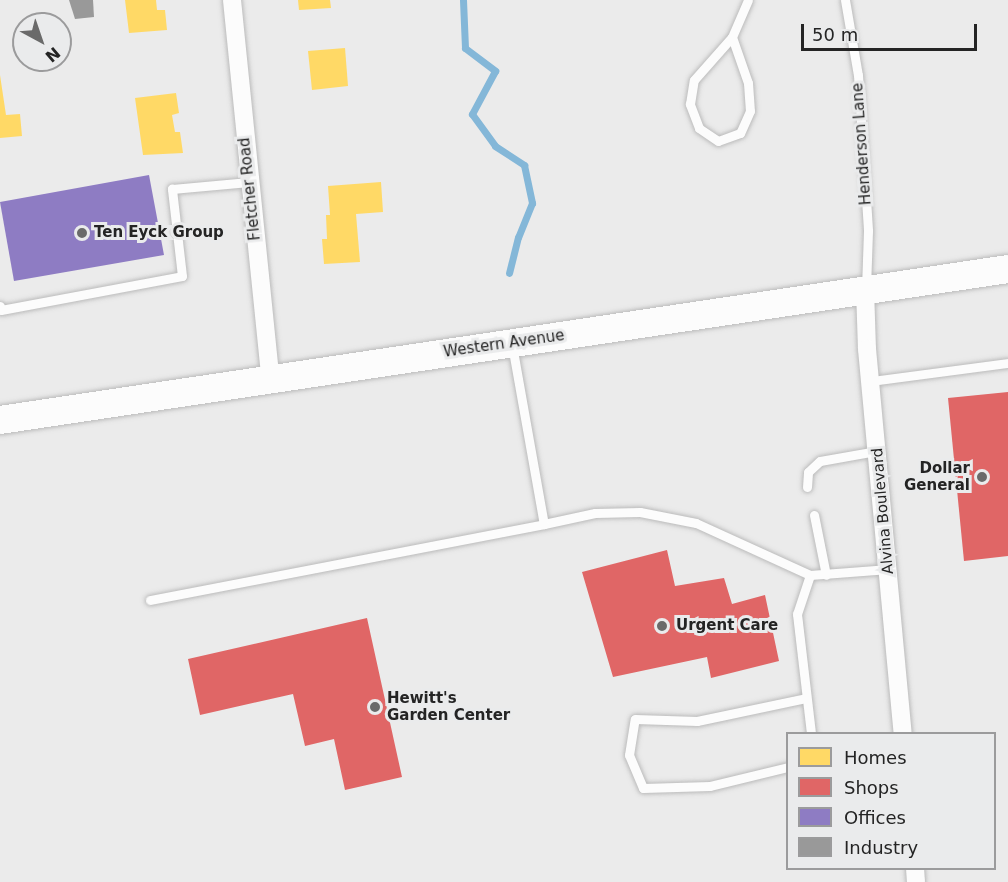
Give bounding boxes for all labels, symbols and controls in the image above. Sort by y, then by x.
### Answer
north arrow [12,12,72,72]
scale bar [804,12,980,50]
text: 50 m [812,24,858,45]
text: N [41,43,64,66]
street label: Henderson Lane [849,82,875,206]
street label: Fletcher Road [236,137,264,241]
place label: Ten Eyck Group [94,224,224,242]
marker: Ten Eyck Group [75,226,89,240]
street label: Western Avenue [442,327,566,361]
street label: Alvina Boulevard [869,447,897,575]
place label: Dollar General [904,459,970,494]
marker: Dollar General [975,470,989,484]
marker: Urgent Care [653,617,671,635]
place label: Urgent Care [676,617,778,635]
place label: Hewitt's Garden Center [387,689,510,724]
marker: Hewitt's Garden Center [368,700,382,714]
legend [786,732,996,870]
text: Homes [844,747,907,768]
text: Shops [844,777,899,798]
text: Offices [844,807,906,828]
text: Industry [844,837,918,858]

